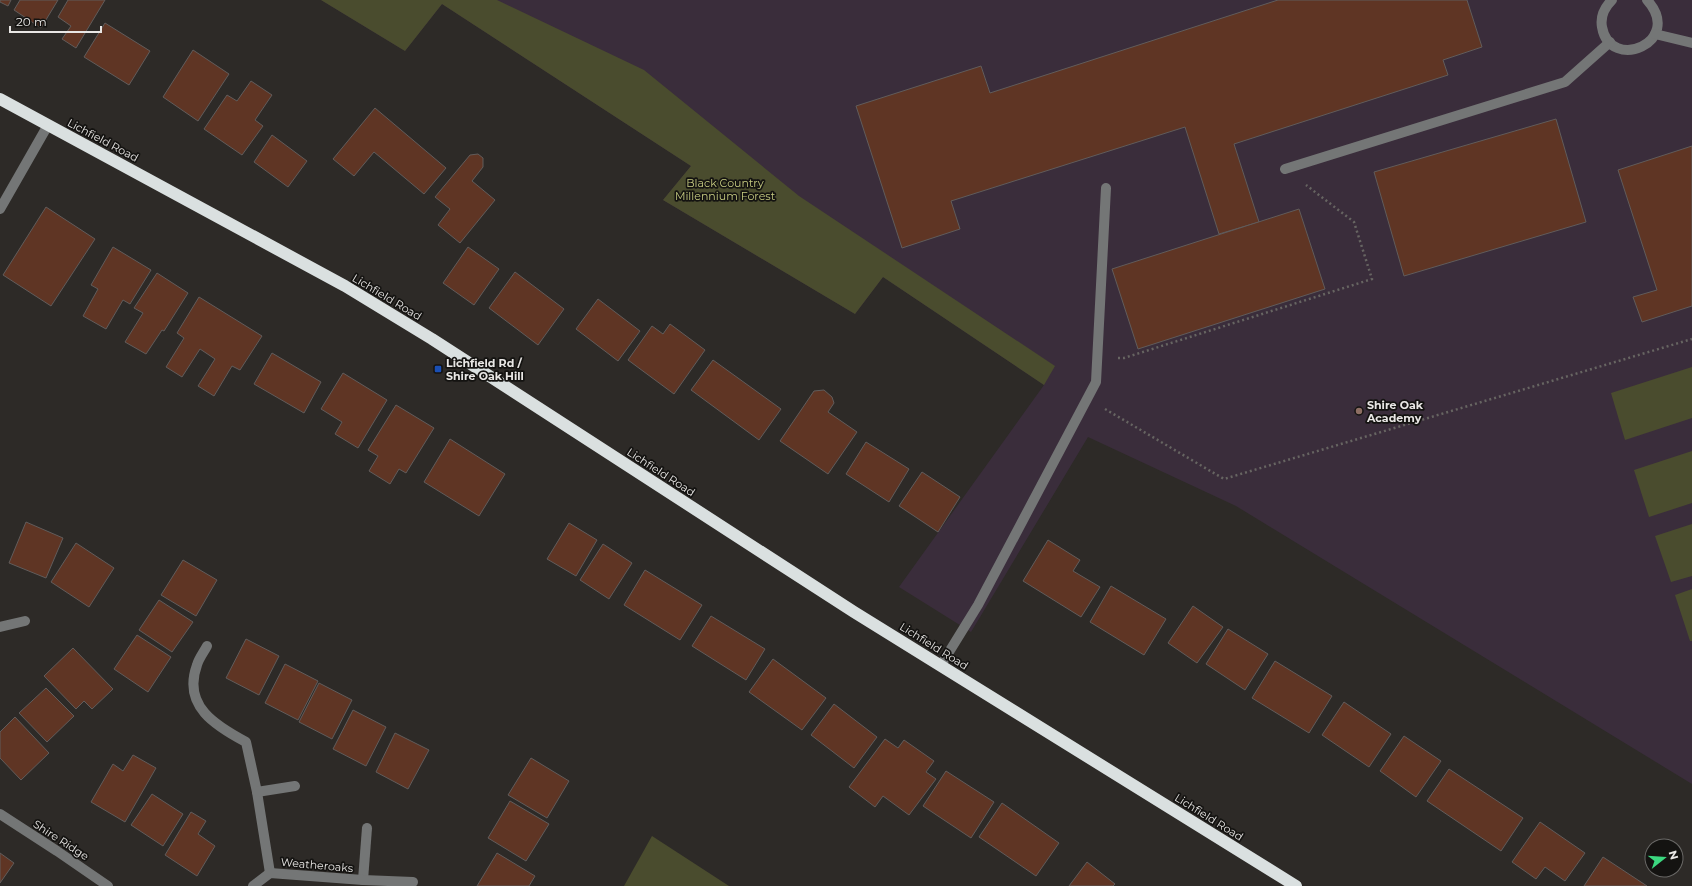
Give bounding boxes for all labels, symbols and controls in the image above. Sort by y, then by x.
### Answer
scale bar [10,8,101,34]
text: 20 m [16,14,47,29]
street label: Lichfield Road [65,115,141,165]
park label: Black Country Millennium Forest [675,176,776,203]
street label: Lichfield Road [350,271,424,323]
place label: Lichfield Rd / Shire Oak Hill [446,356,524,383]
marker: Lichfield Rd / Shire Oak Hill [433,364,443,374]
place label: Shire Oak Academy [1366,398,1424,425]
marker: Shire Oak Academy [1354,406,1364,416]
street label: Lichfield Road [624,445,698,499]
street label: Lichfield Road [897,619,971,673]
street label: Lichfield Road [1172,790,1246,844]
street label: Shire Ridge [31,817,92,863]
north arrow [1644,838,1684,878]
text: N [1666,849,1682,861]
street label: Weatheroaks [280,855,354,875]

